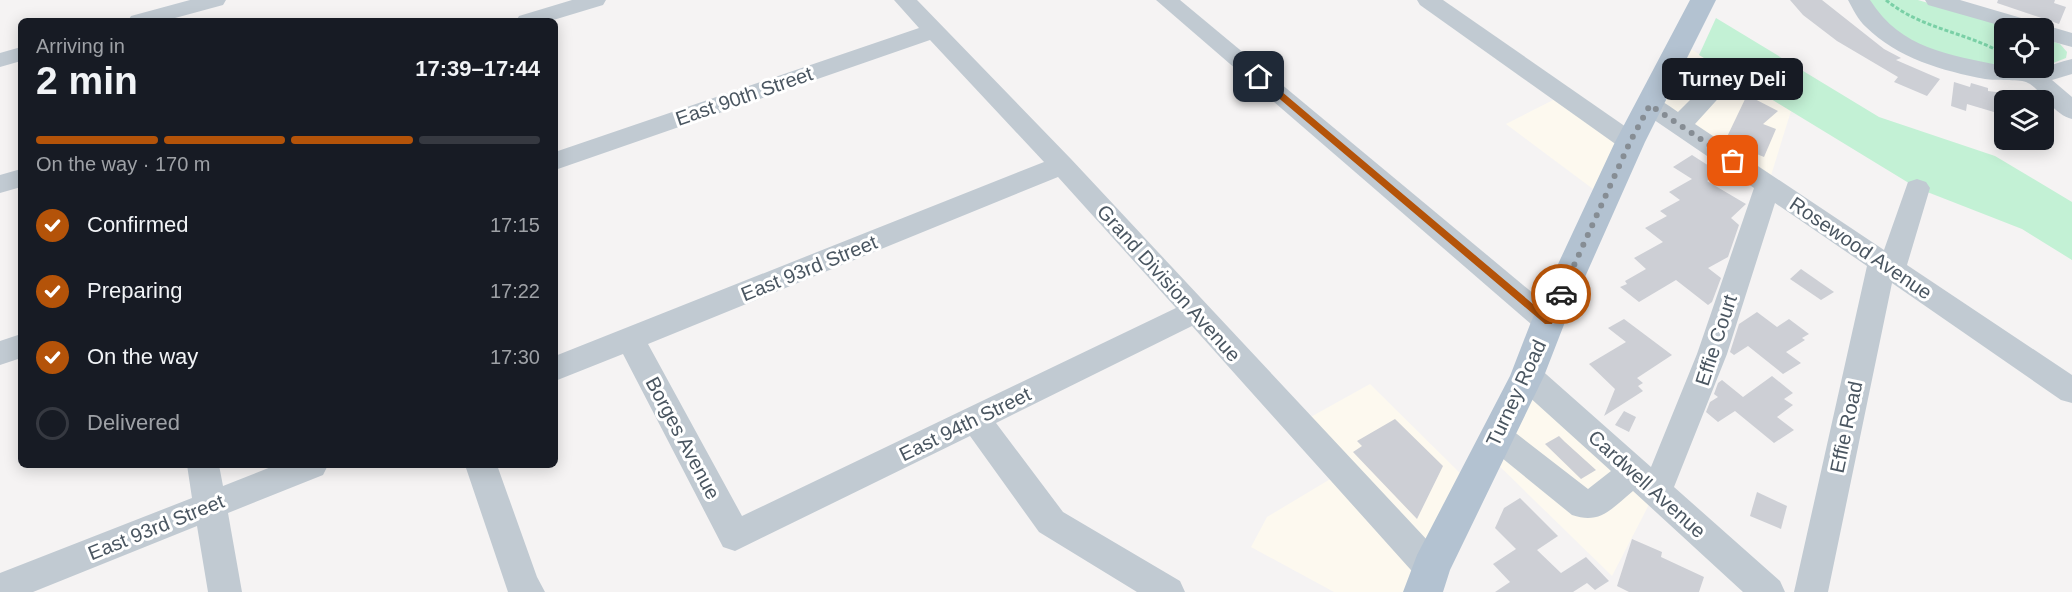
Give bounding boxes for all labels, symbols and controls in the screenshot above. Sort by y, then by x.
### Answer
map controls [1994,18,2054,150]
button: locate [1994,18,2054,78]
text: Arriving in [36,35,125,57]
pin [1233,51,1284,102]
text: 17:39–17:44 [415,56,540,81]
text: 2 min [36,59,138,102]
callout: Turney Deli [1662,59,1804,101]
icon: home [1242,60,1275,93]
street label: East 90th Street [673,62,816,130]
text: Turney Deli [1679,68,1786,90]
button: layers [1994,90,2054,150]
pin [1707,135,1758,186]
icon: bag [1716,144,1749,177]
text: On the way · 170 m [36,153,211,175]
street label: Rosewood Avenue [1786,192,1936,304]
street label: Grand Division Avenue [1093,200,1245,366]
icon: check [36,209,69,242]
text: Confirmed [87,212,188,237]
text: 17:15 [490,214,540,236]
street label: East 93rd Street [738,231,881,305]
courier [1531,264,1591,324]
icon: check [36,275,69,308]
text: Preparing [87,278,182,303]
icon: car [1545,278,1578,311]
text: 17:22 [490,280,540,302]
street label: Effie Court [1691,291,1741,388]
street label: Turney Road [1482,336,1550,450]
icon: check [36,341,69,374]
text: On the way [87,344,198,369]
text: 17:30 [490,346,540,368]
street label: Borges Avenue [642,373,724,503]
street label: Effie Road [1826,379,1866,475]
street label: East 94th Street [896,382,1035,465]
text: Delivered [87,410,180,435]
street label: Cardwell Avenue [1584,426,1710,542]
street label: East 93rd Street [85,490,228,564]

